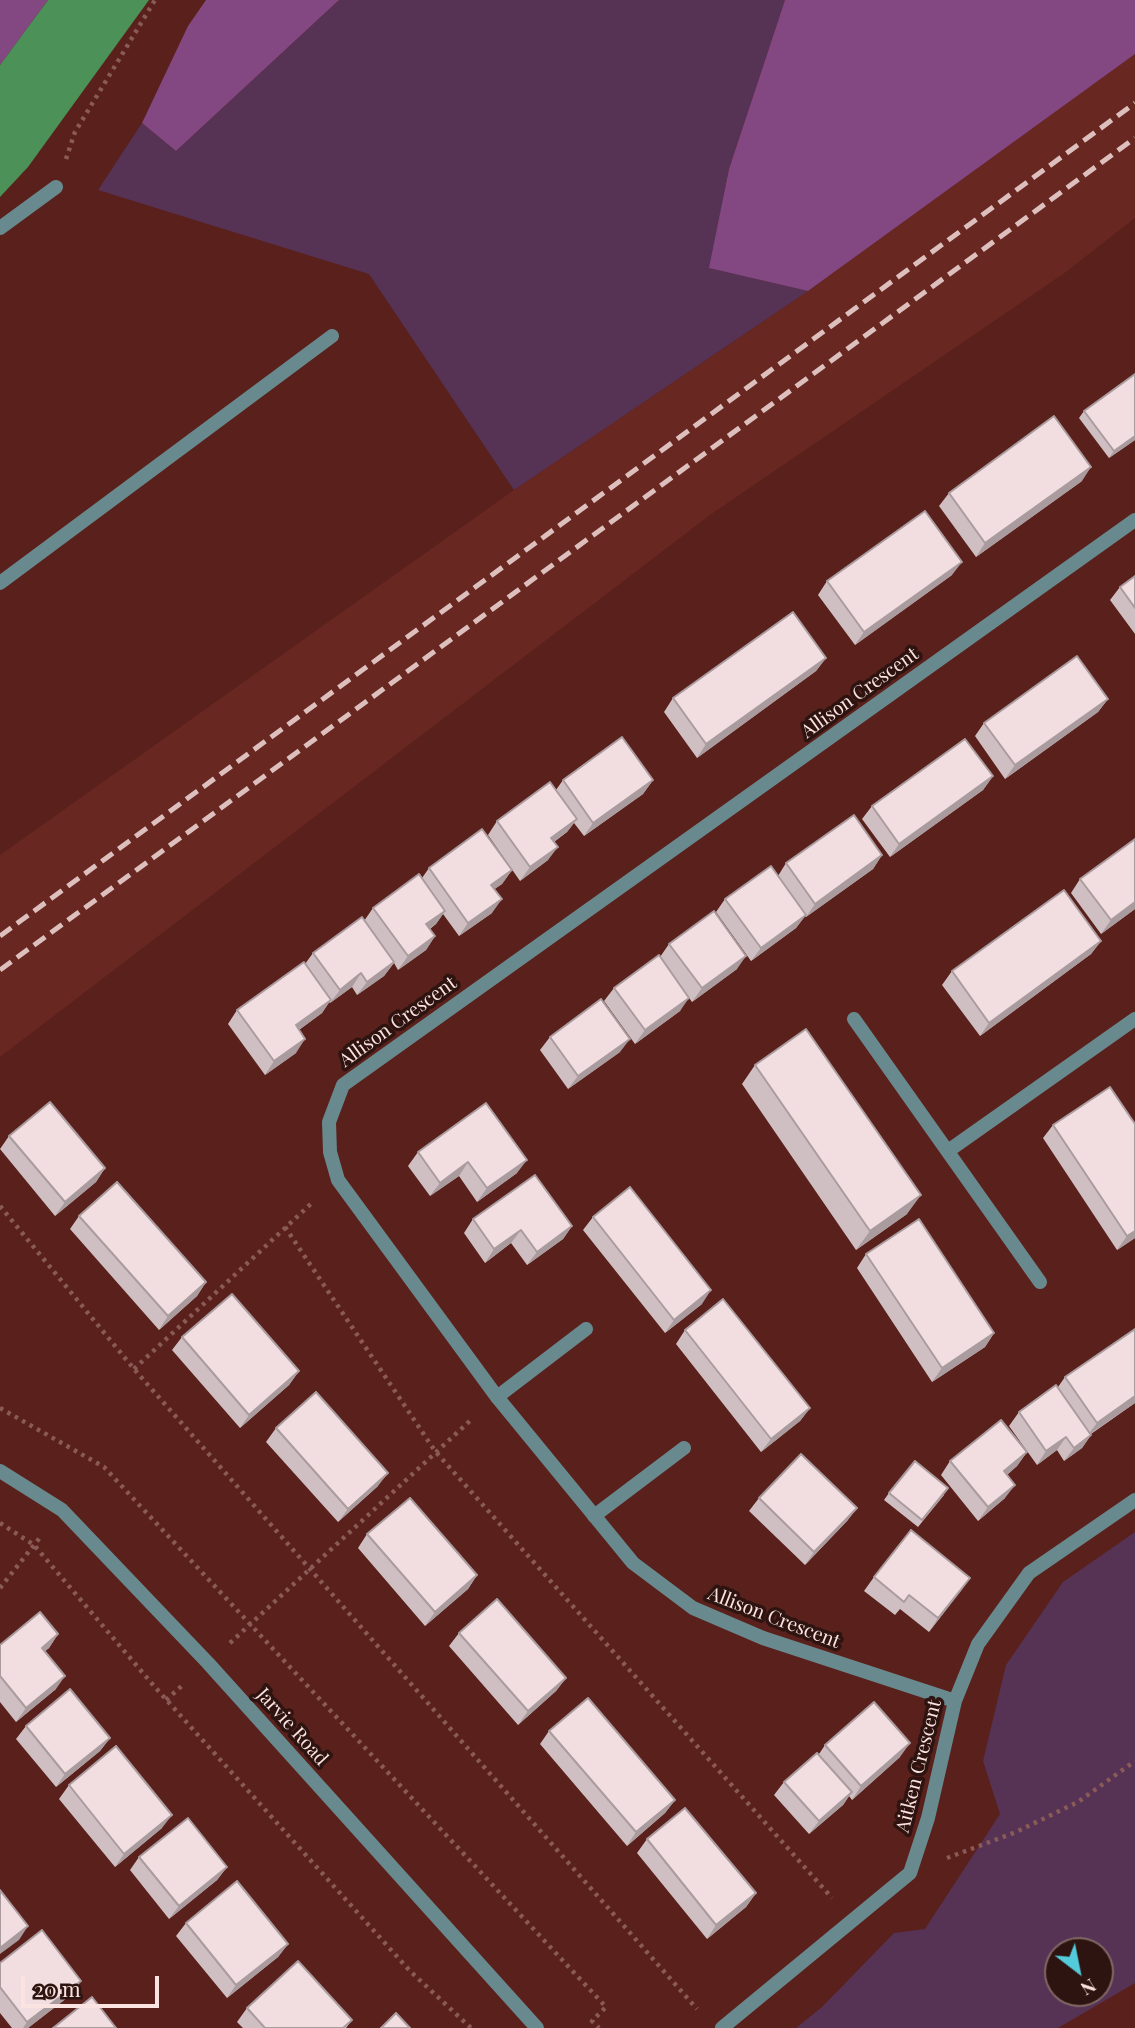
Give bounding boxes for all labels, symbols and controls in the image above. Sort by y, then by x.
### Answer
street label: Allison Crescent [797,643,923,743]
street label: Allison Crescent [335,972,461,1072]
street label: Allison Crescent [705,1582,843,1654]
street label: Jarvie Road [251,1684,333,1770]
street label: Aitken Crescent [891,1697,947,1835]
north arrow [1044,1937,1114,2007]
scale bar [24,1962,163,2006]
text: N [1076,1973,1102,2003]
text: 20 m [34,1974,81,2002]

